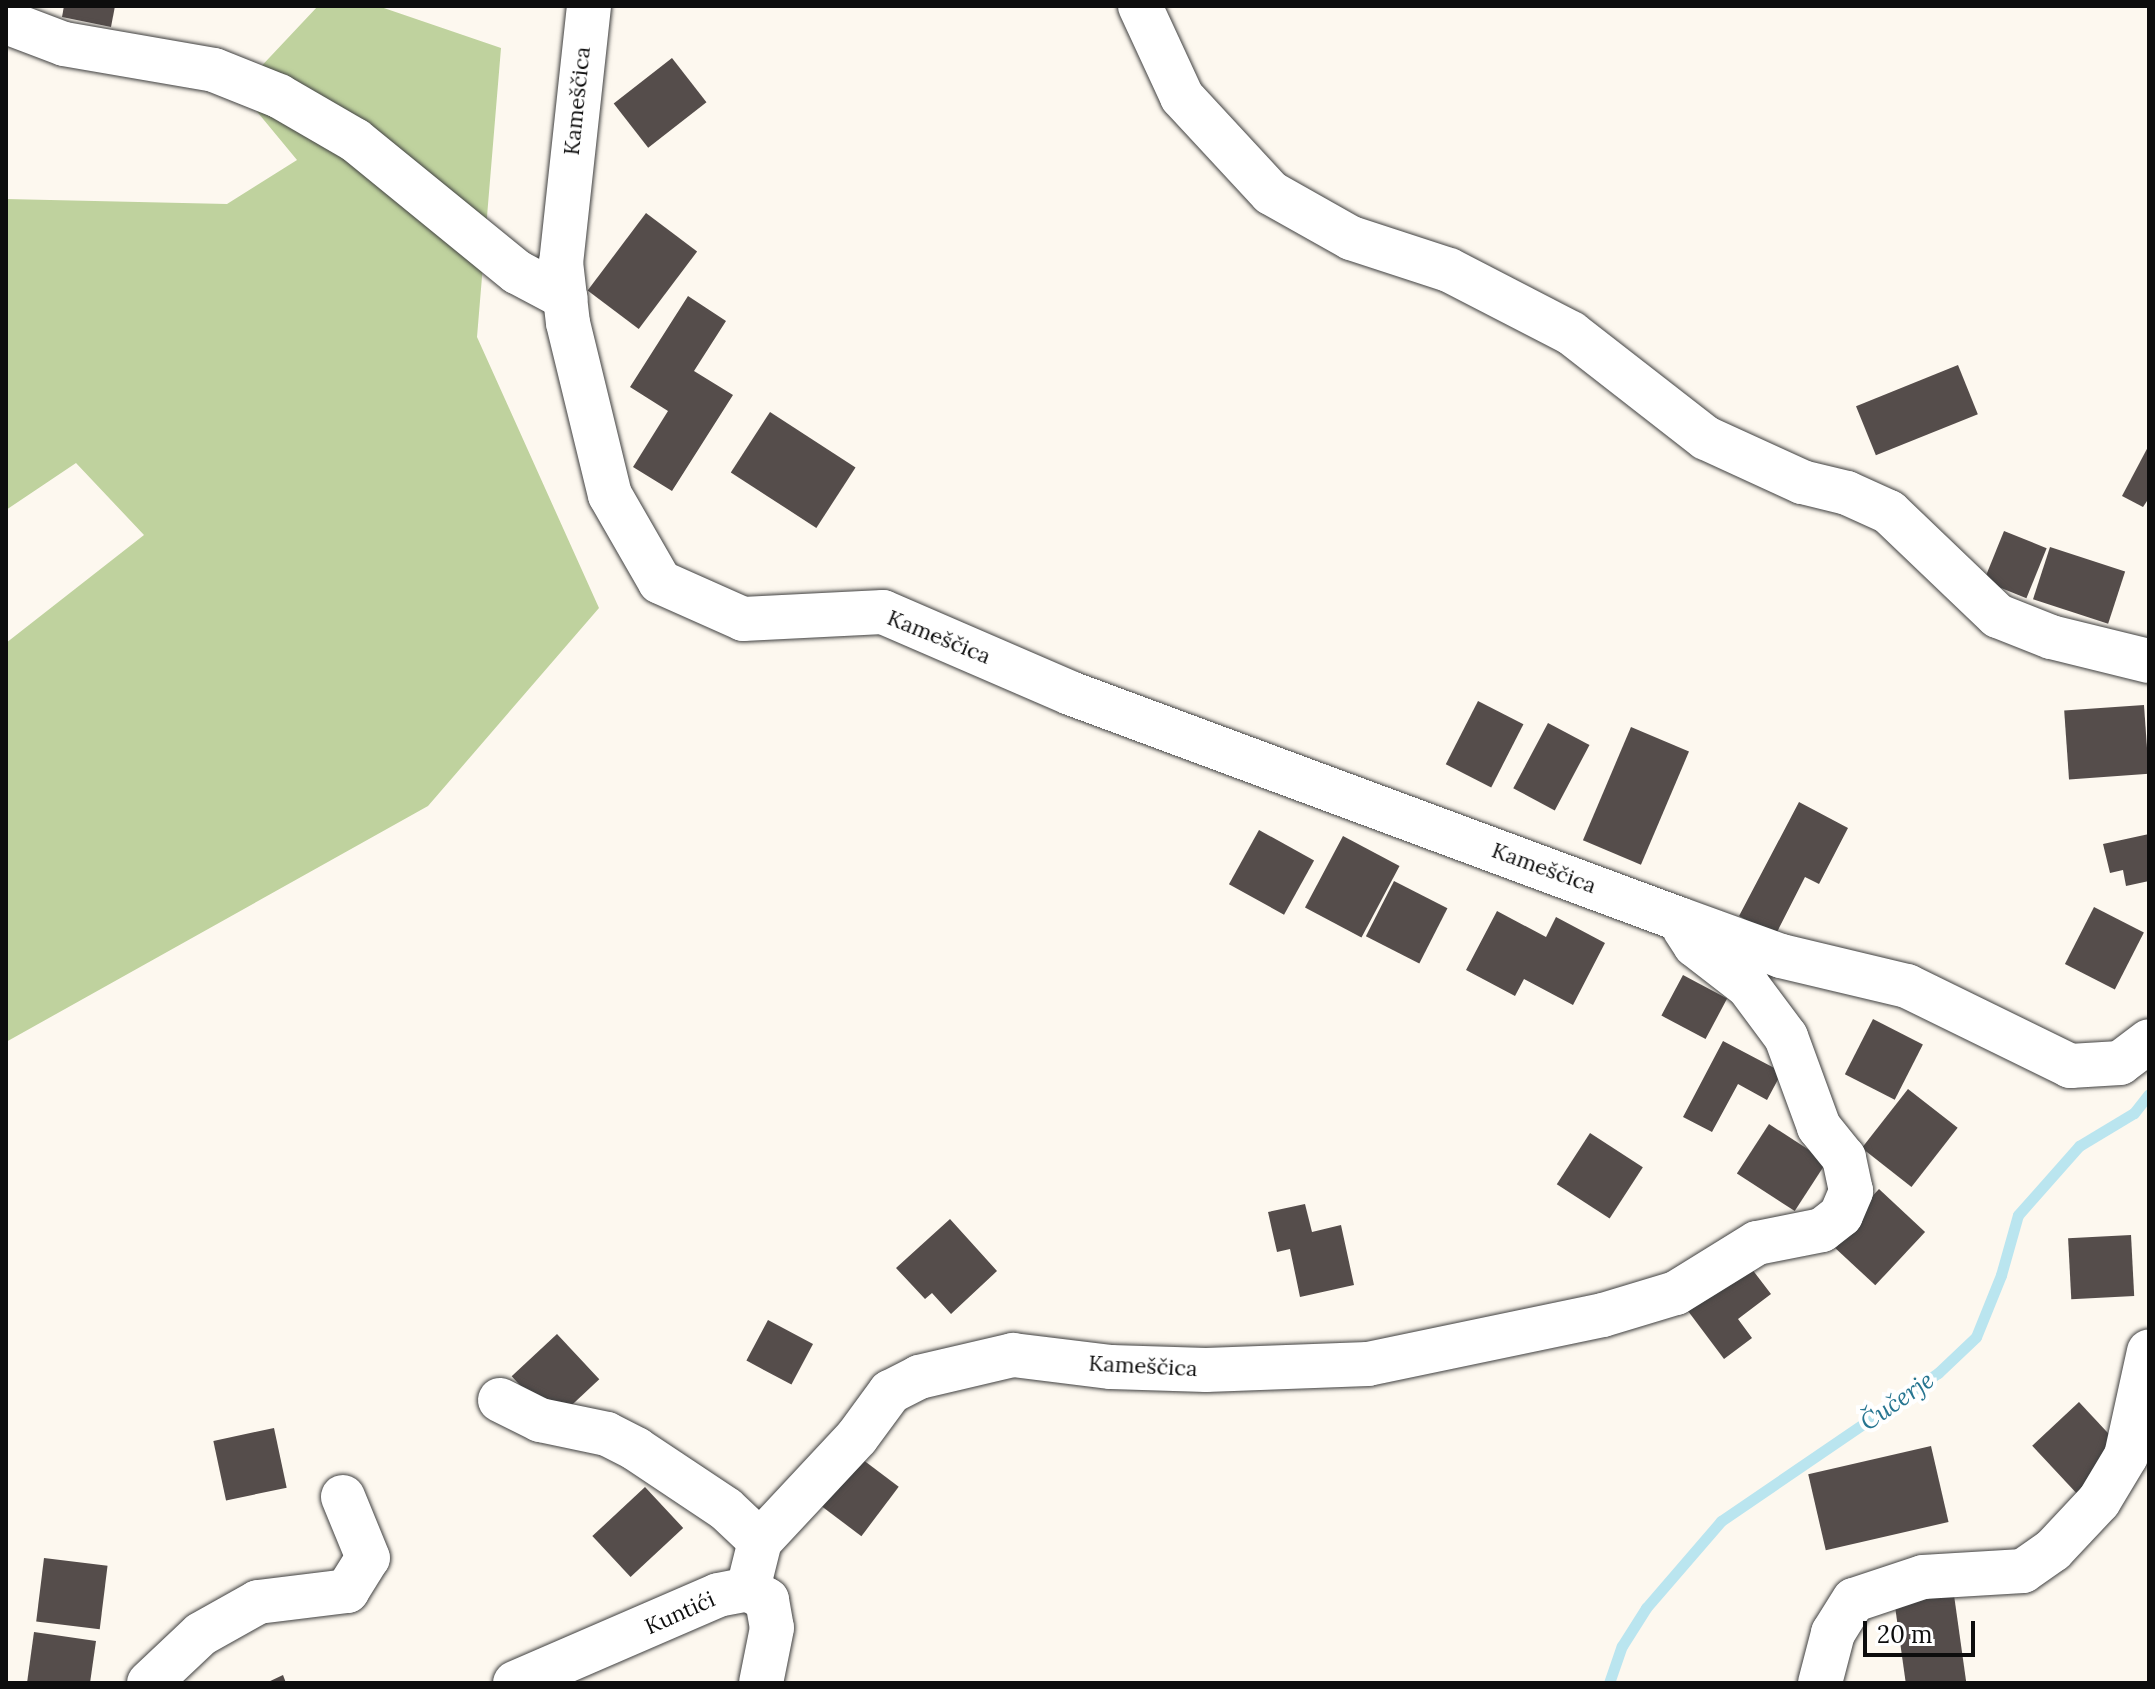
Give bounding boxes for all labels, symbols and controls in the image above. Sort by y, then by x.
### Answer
street label: Kameščica [558,45,596,157]
street label: Kameščica [883,604,995,670]
street label: Kameščica [1488,837,1600,899]
street label: Kameščica [1088,1350,1198,1382]
water label: Čučerje [1855,1365,1939,1437]
street label: Kuntići [641,1586,719,1640]
scale bar [1867,1605,1979,1655]
text: 20 m [1877,1619,1933,1650]

